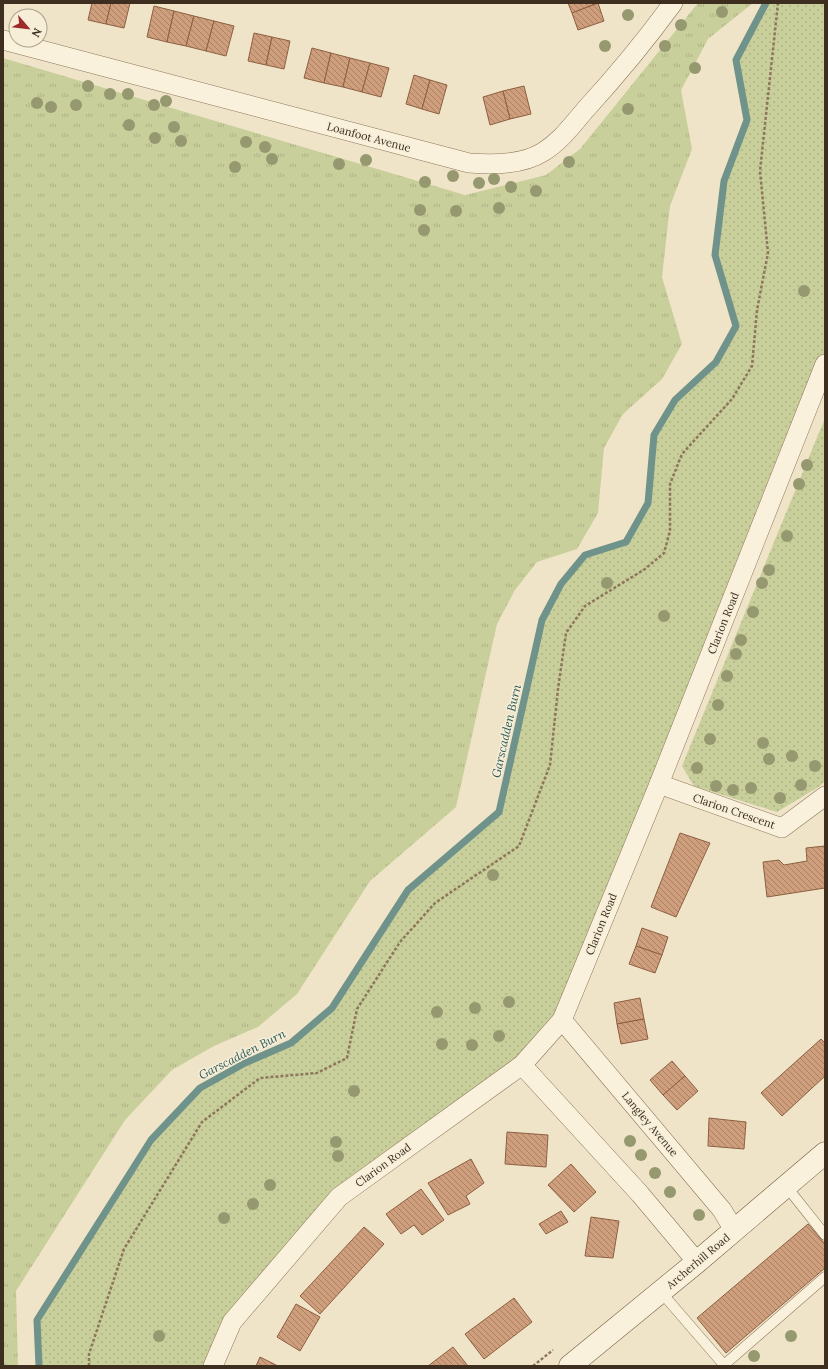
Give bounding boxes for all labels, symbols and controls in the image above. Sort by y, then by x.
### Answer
north arrow [8,8,48,48]
text: N [28,26,45,40]
street label: Loanfoot Avenue [326,119,412,155]
street label: Clarion Road [704,590,742,656]
water label: Garscadden Burn [488,682,524,779]
street label: Clarion Crescent [691,790,778,832]
street label: Clarion Road [582,891,620,957]
water label: Garscadden Burn [196,1025,288,1082]
street label: Langley Avenue [619,1089,681,1159]
street label: Clarion Road [352,1140,414,1190]
street label: Archerhill Road [663,1230,733,1292]

